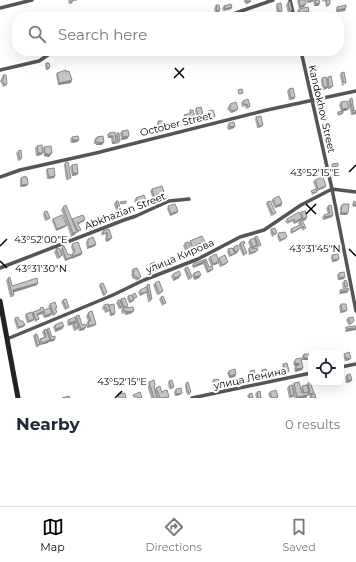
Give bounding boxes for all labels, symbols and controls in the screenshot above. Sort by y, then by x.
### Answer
search box [12,12,344,56]
icon: search [26,23,48,45]
text: Search here [58,25,147,44]
street label: Kandokhov Street [306,64,338,154]
street label: October Street [139,109,213,139]
text: 43°52'15"E [290,166,340,179]
street label: Abkhazian Street [83,190,167,232]
text: 43°52'00"E [14,233,68,246]
street label: улица Кирова [143,236,216,277]
text: 43°31'45"N [289,242,341,255]
text: 43°31'30"N [15,262,67,275]
map controls [308,350,344,386]
button: locate [308,350,344,386]
street label: улица Ленина [211,364,288,392]
text: 43°52'15"E [97,375,147,388]
text: Nearby [16,414,80,434]
text: 0 results [285,416,340,432]
tab: Map [40,516,65,554]
tab: Directions [146,516,202,554]
tab: Saved [283,516,316,554]

